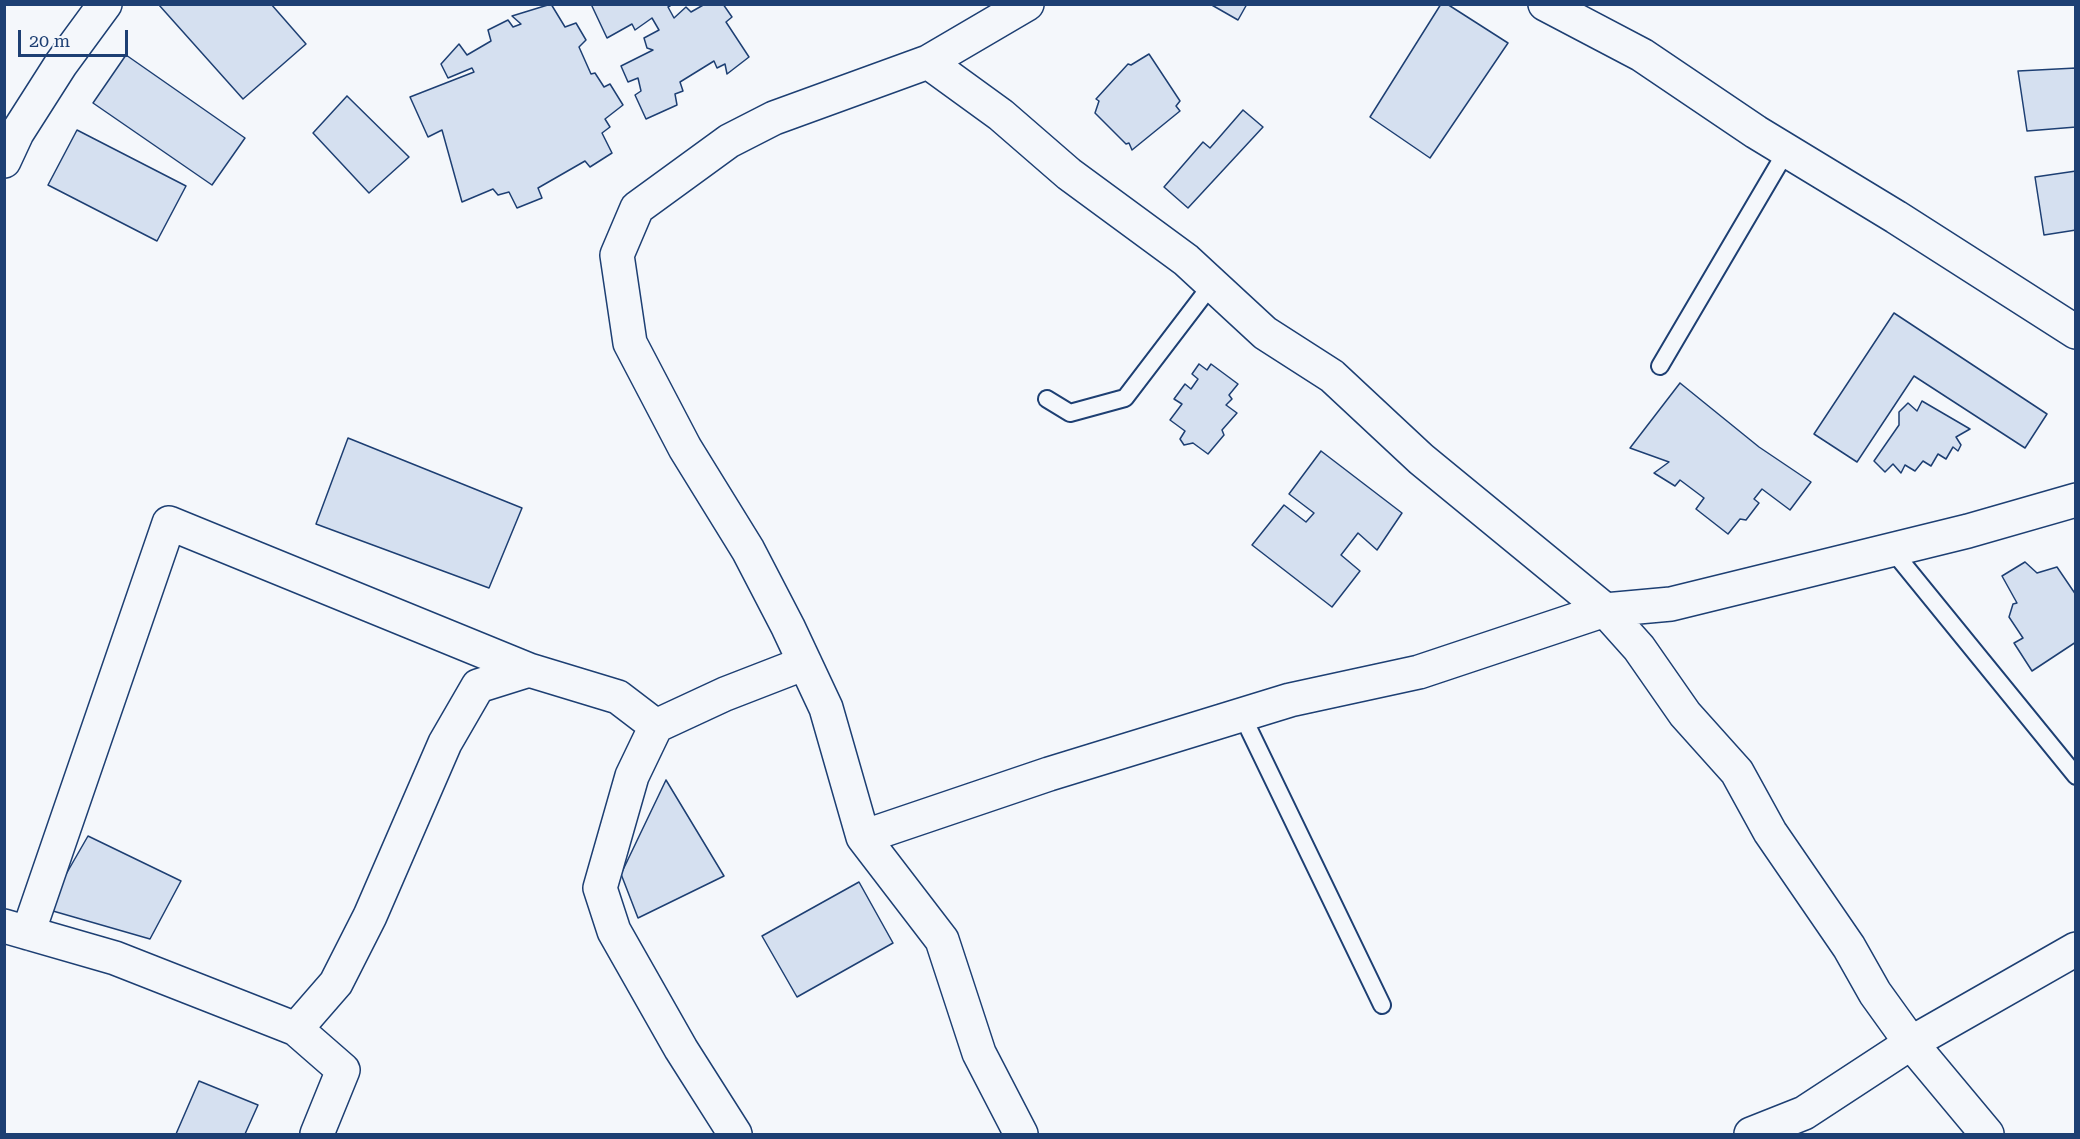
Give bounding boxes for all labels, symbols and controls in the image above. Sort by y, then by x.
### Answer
scale bar [21,18,130,56]
text: 20 m [29,30,70,51]

